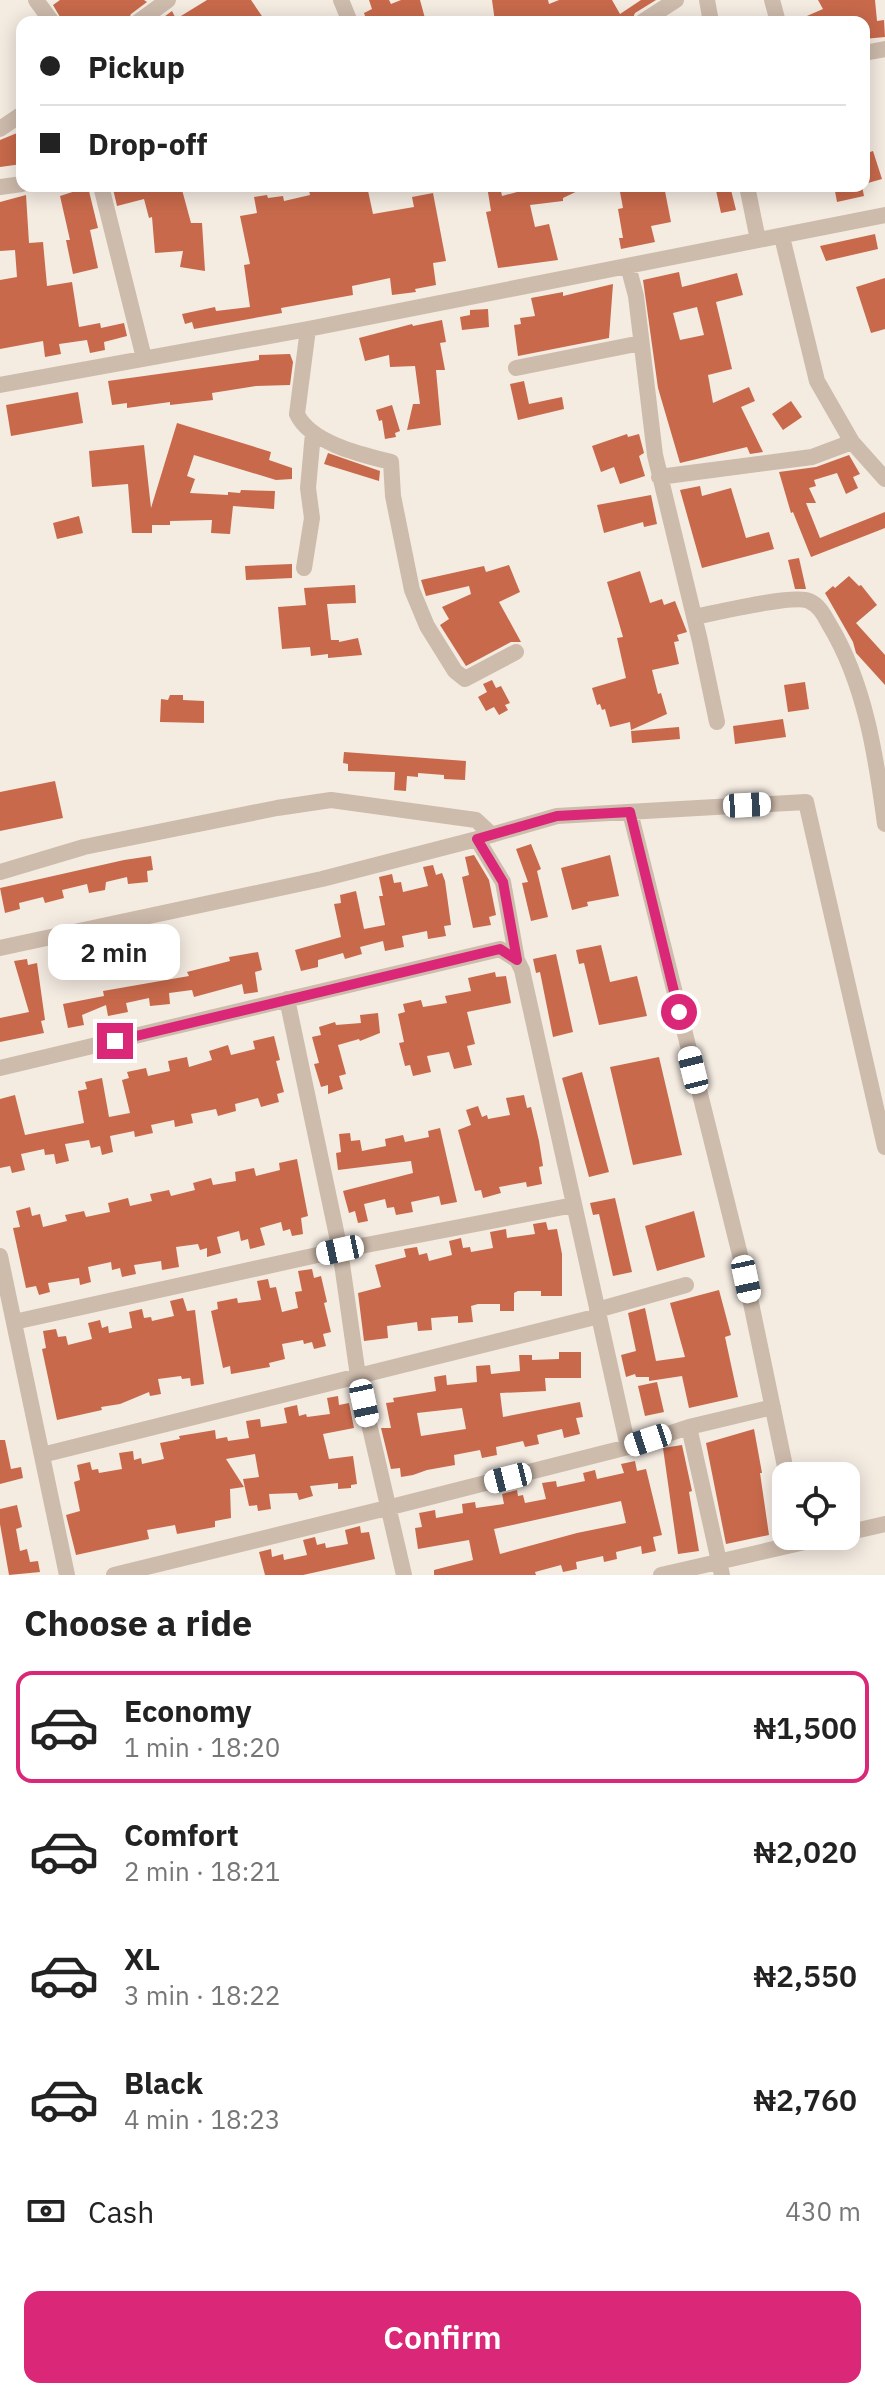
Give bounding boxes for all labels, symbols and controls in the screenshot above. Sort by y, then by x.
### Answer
text: Pickup [88,47,185,86]
text: Drop-off [88,124,207,163]
car [722,792,772,818]
callout: 2 min [49,925,181,981]
text: 2 min [80,935,148,969]
route start [661,994,697,1030]
route end [97,1023,133,1059]
car [676,1044,710,1096]
car [314,1233,366,1267]
car [729,1253,763,1305]
car [347,1377,381,1429]
car [621,1421,675,1459]
car [482,1461,534,1495]
map controls [772,1462,860,1550]
button: locate [772,1462,860,1550]
text: Choose a ride [24,1599,252,1646]
icon: car [28,1691,100,1763]
text: Economy [124,1691,252,1730]
text: ₦1,500 [753,1708,857,1747]
text: 1 min · 18:20 [124,1730,280,1764]
icon: car [28,1815,100,1887]
text: Comfort [124,1815,239,1854]
text: ₦2,020 [753,1832,857,1871]
text: 2 min · 18:21 [124,1854,280,1888]
icon: car [28,1939,100,2011]
text: XL [124,1939,160,1978]
text: ₦2,550 [753,1956,857,1995]
text: 3 min · 18:22 [124,1978,280,2012]
icon: car [28,2063,100,2135]
text: Black [124,2063,203,2102]
text: ₦2,760 [753,2080,857,2119]
text: 4 min · 18:23 [124,2102,280,2136]
icon: cash [24,2189,68,2233]
text: Cash [88,2192,154,2231]
text: 430 m [785,2194,861,2228]
button: Confirm [24,2291,861,2383]

